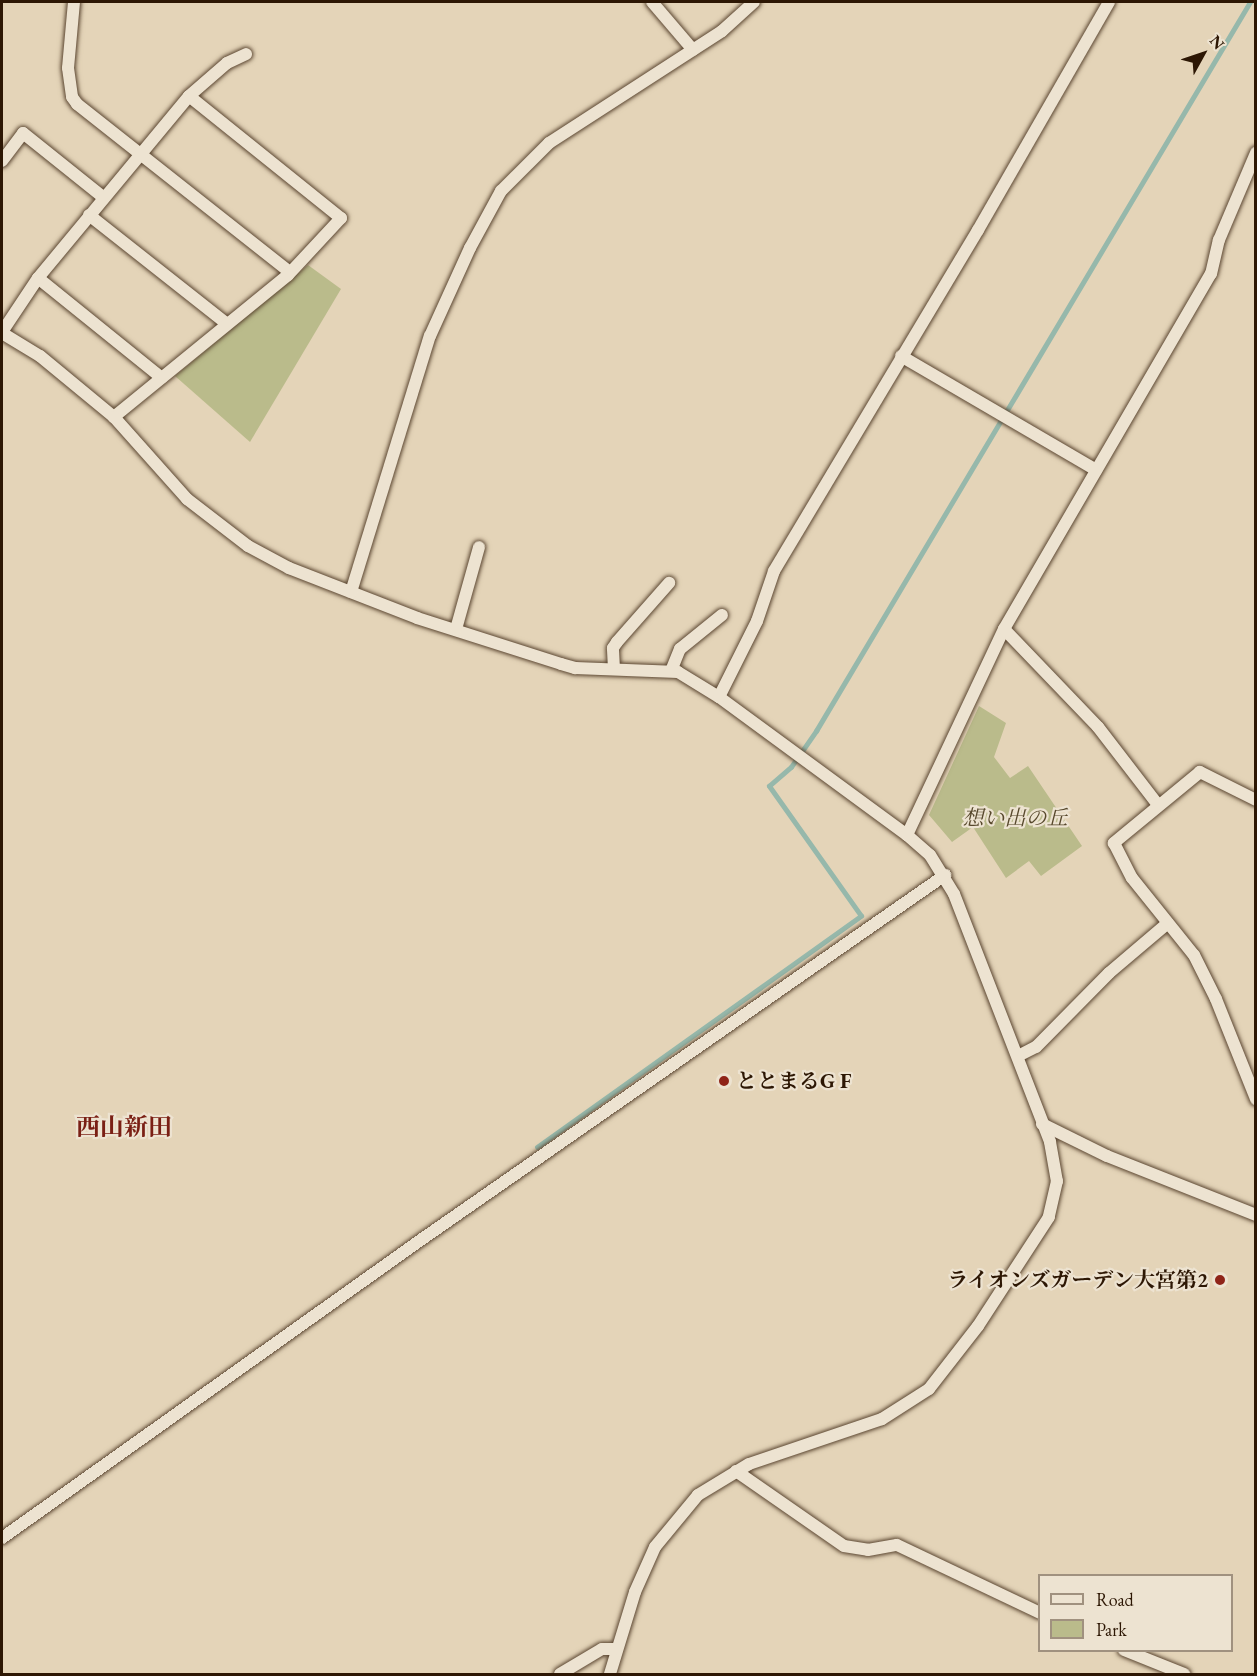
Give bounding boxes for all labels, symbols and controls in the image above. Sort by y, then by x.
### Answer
north arrow [1173,24,1233,84]
text: N [1205,30,1229,54]
park label: 想い出の丘 [963,805,1067,831]
place label: ととまるG F [736,1068,852,1094]
marker: ととまるG F [717,1074,731,1088]
district label: 西山新田 [76,1113,172,1141]
place label: ライオンズガーデン大宮第2 [945,1267,1208,1293]
marker: ライオンズガーデン大宮第2 [1213,1273,1227,1287]
legend [1038,1574,1233,1652]
text: Road [1096,1588,1134,1611]
text: Park [1096,1618,1127,1641]

